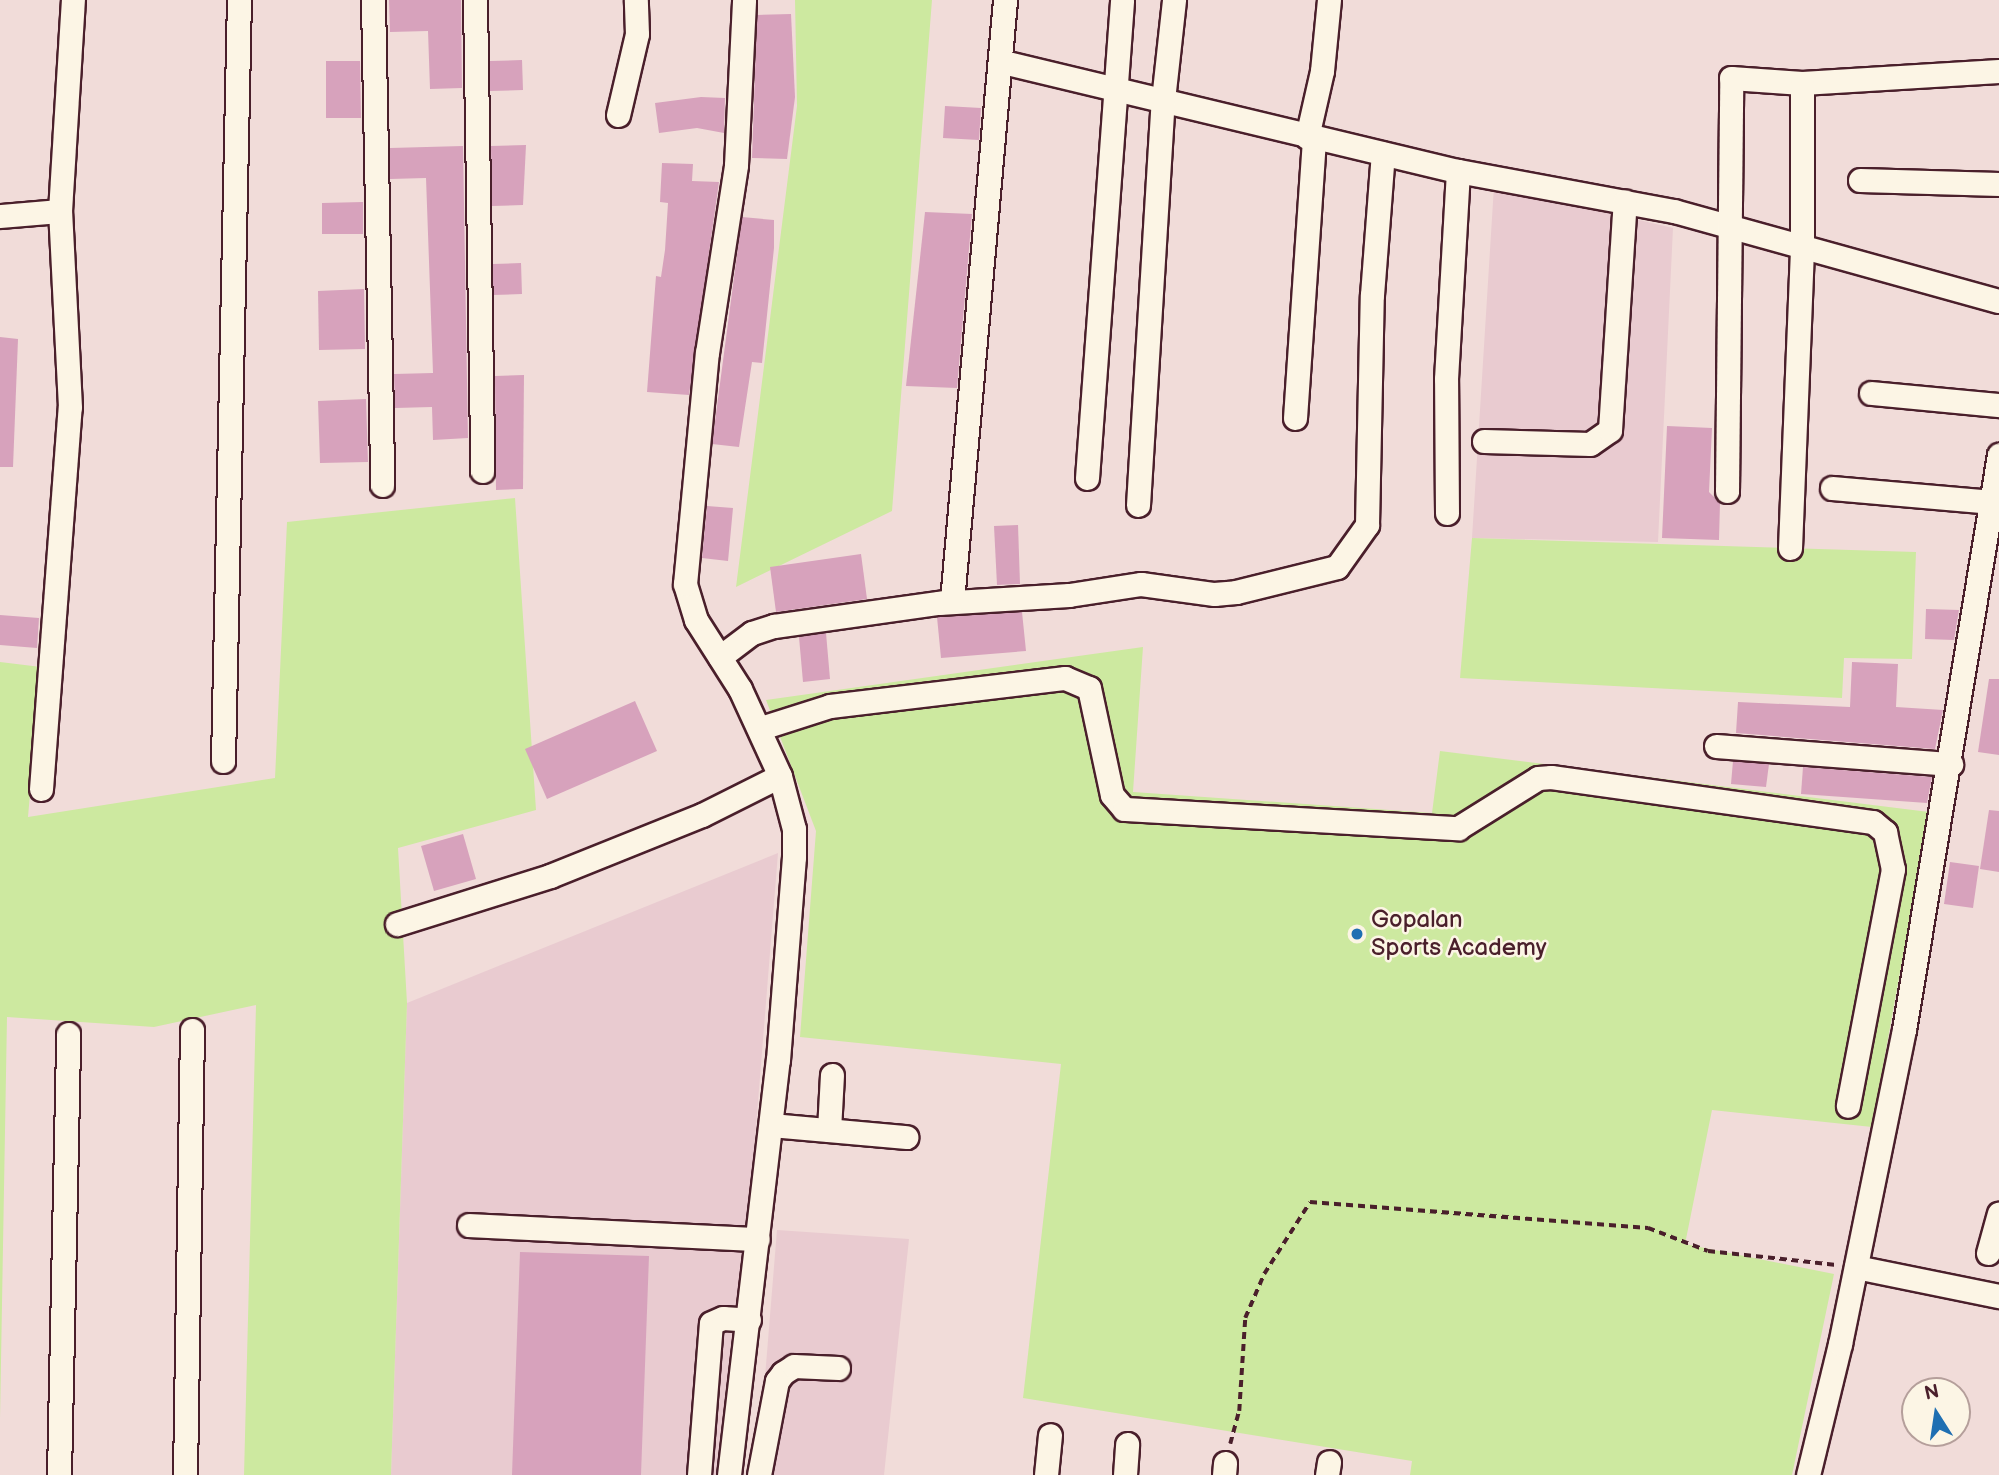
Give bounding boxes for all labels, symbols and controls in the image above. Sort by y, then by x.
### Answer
place label: Gopalan Sports Academy [1371,906,1547,962]
marker: Gopalan Sports Academy [1349,926,1365,942]
north arrow [1901,1377,1971,1447]
text: N [1923,1380,1941,1406]

